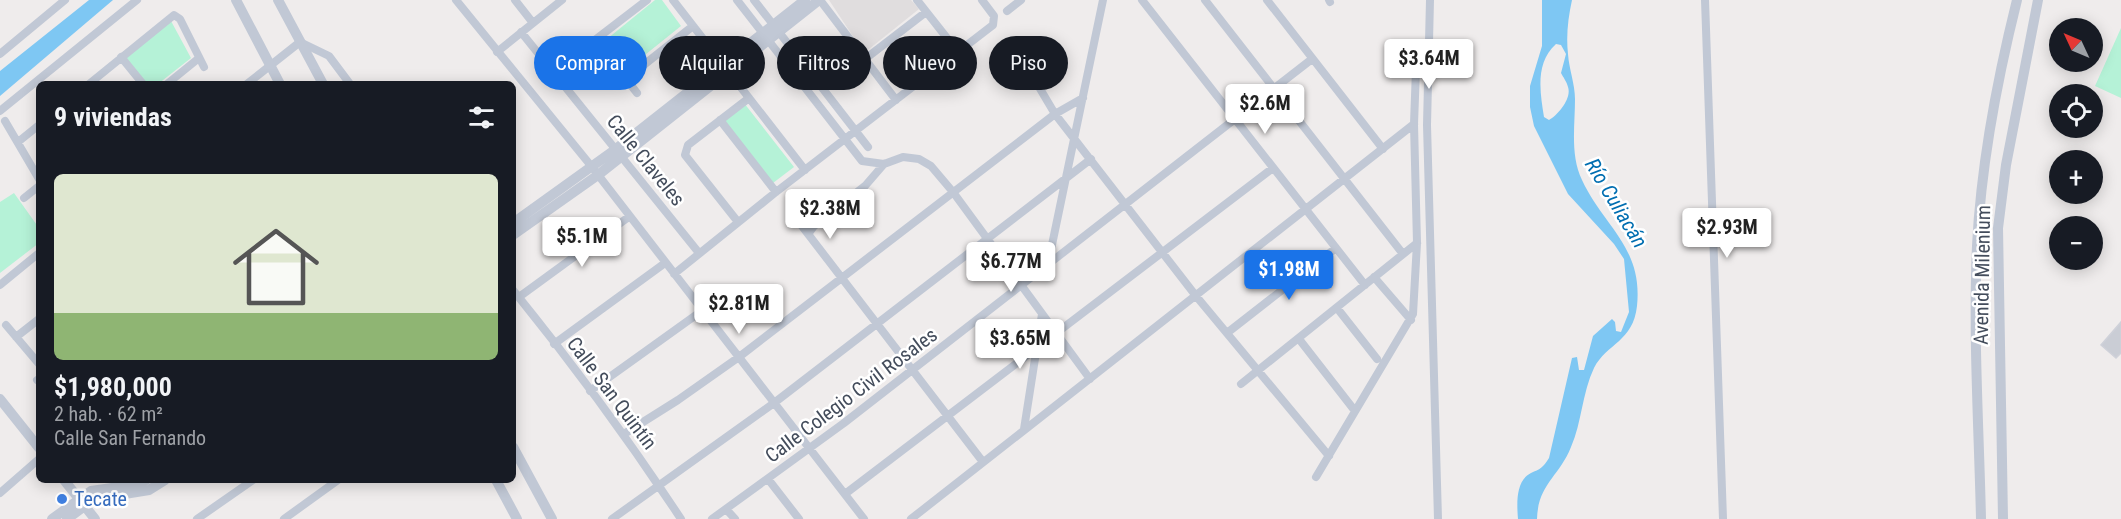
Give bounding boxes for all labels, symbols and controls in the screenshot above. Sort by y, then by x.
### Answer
north arrow [2049,18,2103,72]
map controls [2049,18,2103,270]
chip: Comprar [534,36,647,90]
chip: Alquilar [659,36,765,90]
chip: Filtros [777,36,871,90]
chip: Nuevo [883,36,977,90]
chip: Piso [989,36,1068,90]
pin: $3.64M [1380,39,1478,90]
text: $3.64M [1398,46,1460,70]
pin: $2.6M [1223,84,1307,135]
button: locate [2049,84,2103,138]
text: $2.6M [1239,91,1291,115]
icon: filters [465,101,498,134]
text: 9 viviendas [54,102,172,132]
street label: Calle Claveles [602,110,690,210]
button: + [2049,150,2103,204]
water label: Río Culiacán [1580,154,1652,252]
pin: $2.38M [781,189,879,240]
text: $2.38M [799,196,861,220]
street label: Avenida Milenium [1969,205,1995,345]
pin: $2.93M [1678,208,1776,259]
icon: home [222,213,330,321]
text: $2.93M [1696,215,1758,239]
button: − [2049,216,2103,270]
pin: $5.1M [540,217,624,268]
text: $5.1M [556,224,608,248]
pin: $6.77M [962,242,1060,293]
text: $6.77M [980,249,1042,273]
pin: $1.98M [1240,250,1338,301]
text: $1.98M [1258,257,1320,281]
pin: $2.81M [690,284,788,335]
text: $2.81M [708,291,770,315]
pin: $3.65M [971,319,1069,370]
street label: Calle Colegio Civil Rosales [760,322,942,468]
text: $3.65M [989,326,1051,350]
street label: Calle San Quintín [562,332,662,454]
text: $1,980,000 [54,372,172,402]
text: 2 hab. · 62 m² [54,402,163,426]
text: Calle San Fernando [54,426,206,450]
place label: Tecate [74,487,127,511]
marker: Tecate [55,492,69,506]

